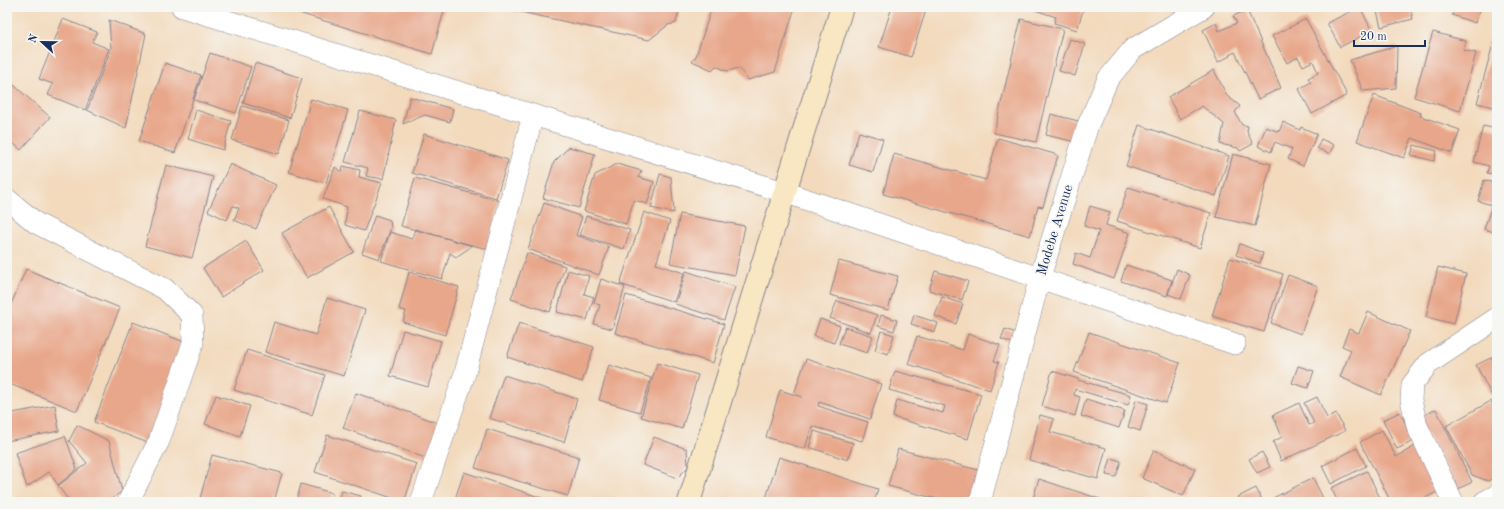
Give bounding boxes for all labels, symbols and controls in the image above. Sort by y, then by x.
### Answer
north arrow [22,22,62,62]
scale bar [1354,22,1425,48]
text: 20 m [1360,31,1387,43]
text: N [27,32,41,45]
street label: Modebe Avenue [1035,183,1075,277]

